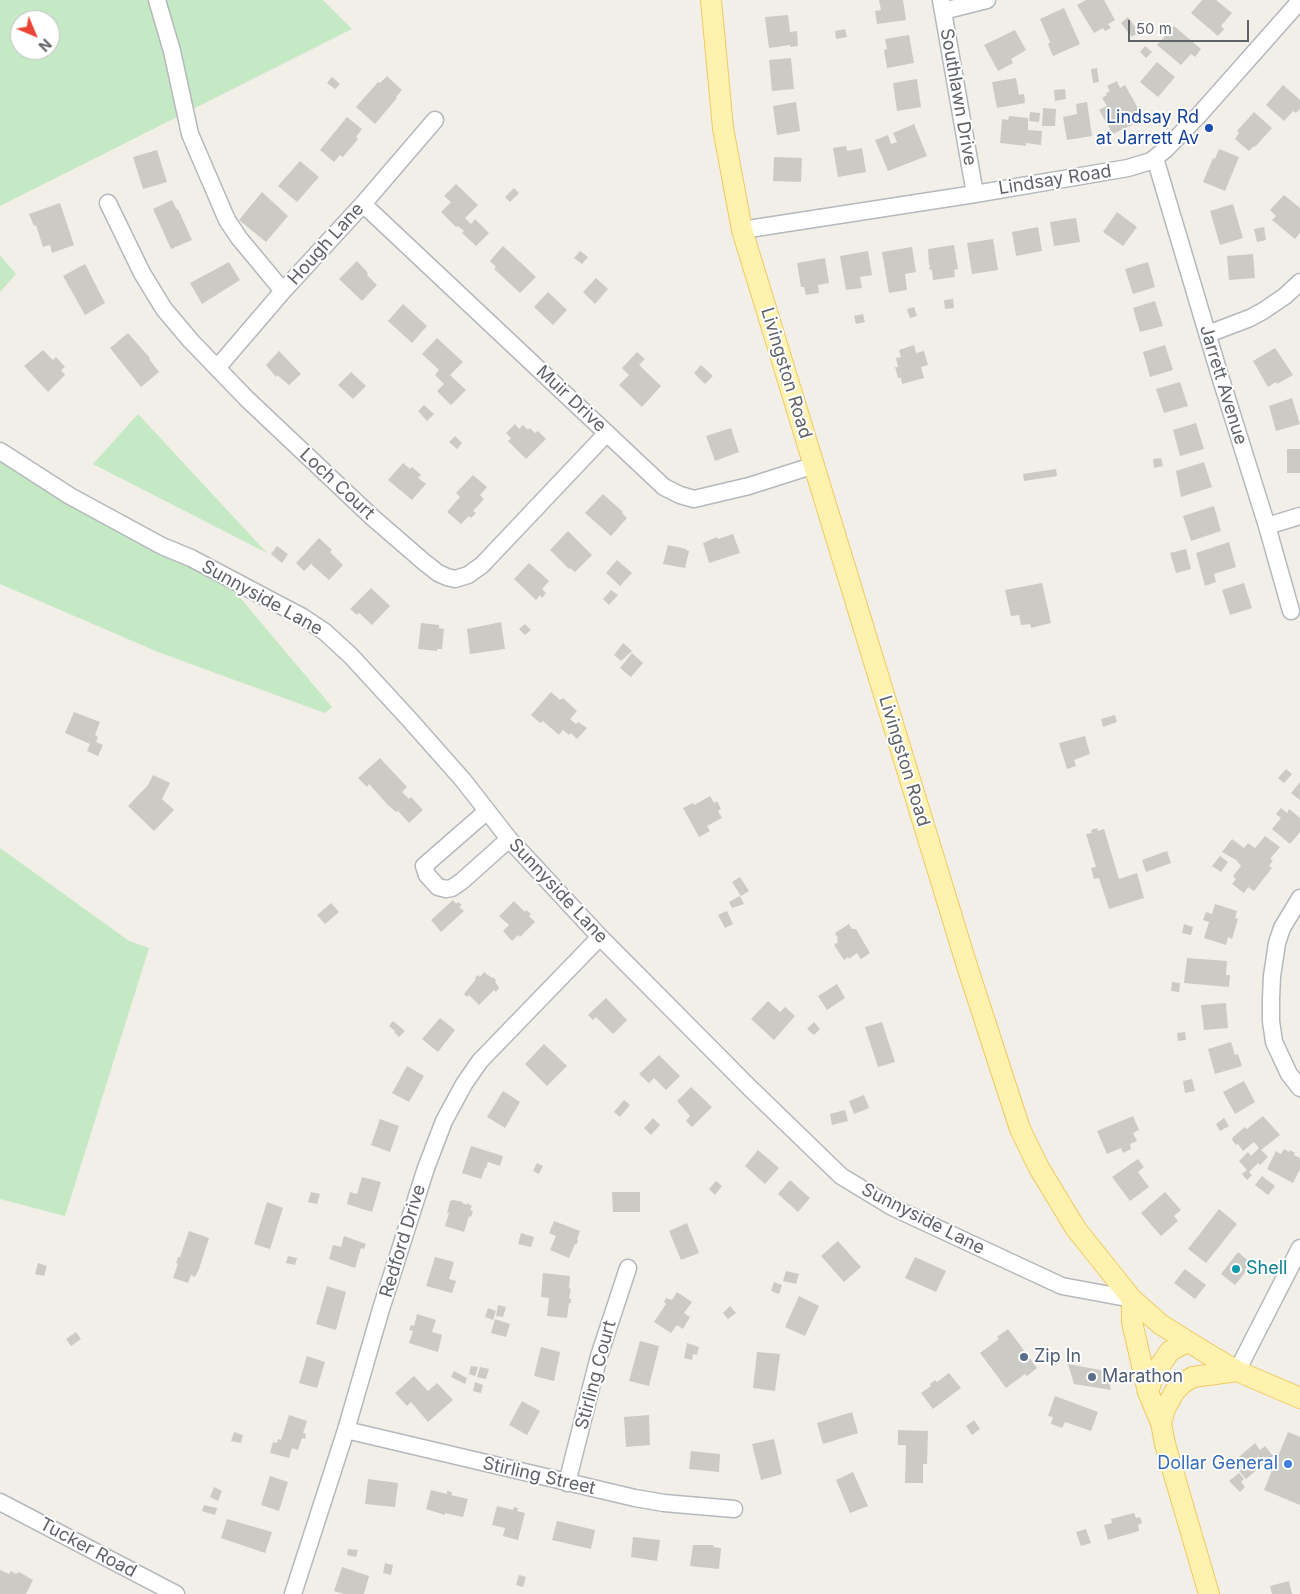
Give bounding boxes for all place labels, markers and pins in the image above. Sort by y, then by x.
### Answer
place label: Lindsay Rd at Jarrett Av [1096,107,1199,150]
marker: Lindsay Rd at Jarrett Av [1203,122,1215,134]
place label: Shell [1246,1258,1287,1280]
marker: Shell [1230,1263,1242,1275]
place label: Zip In [1034,1346,1081,1368]
marker: Zip In [1018,1351,1030,1363]
place label: Marathon [1102,1366,1183,1388]
marker: Marathon [1086,1371,1098,1383]
place label: Dollar General [1157,1453,1278,1475]
marker: Dollar General [1282,1458,1294,1470]

